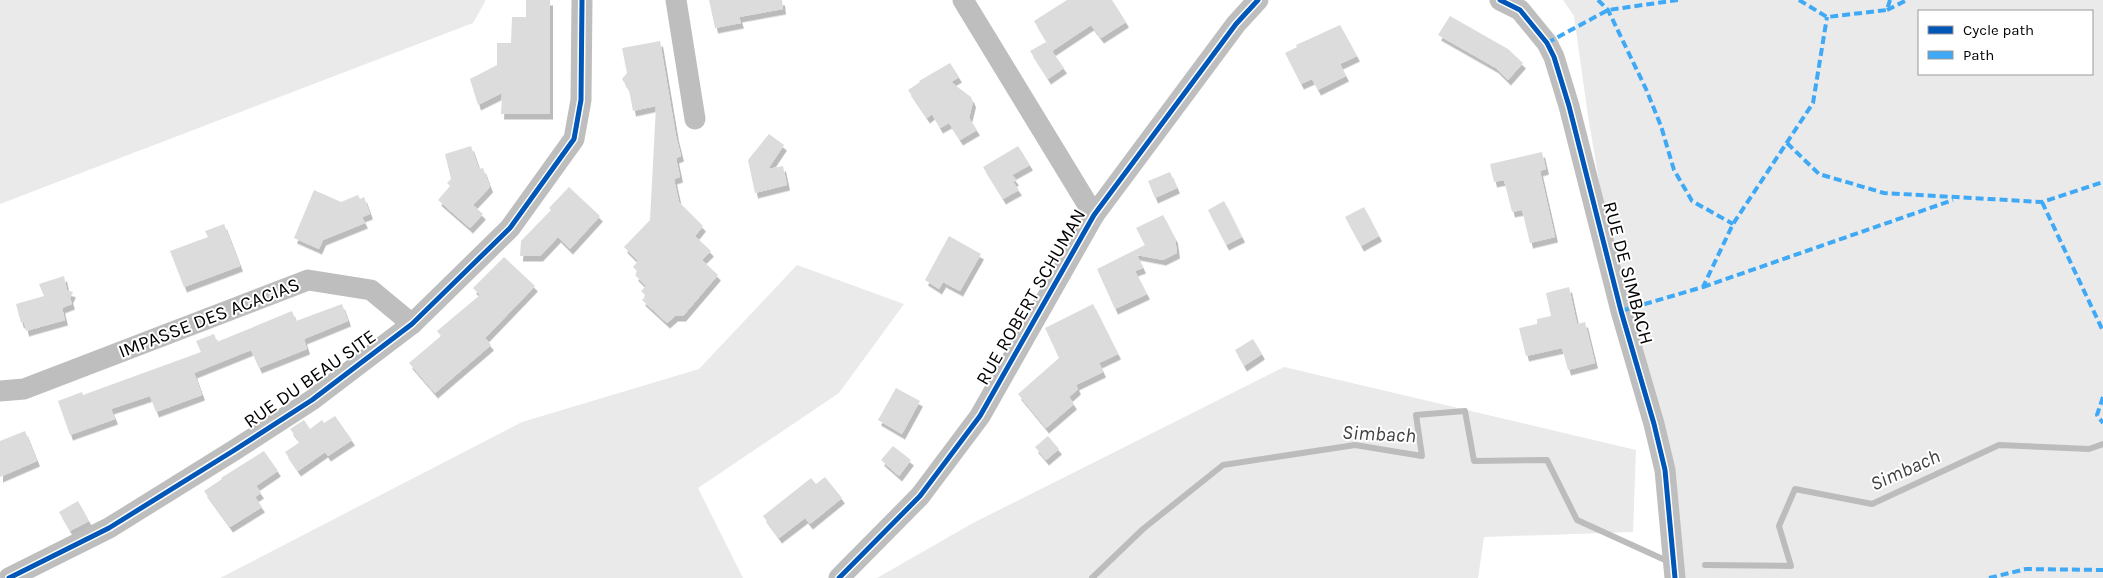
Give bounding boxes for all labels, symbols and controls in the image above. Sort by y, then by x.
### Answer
legend [1918,10,2093,75]
text: Cycle path [1963,21,2034,39]
text: Path [1963,46,1994,64]
street label: RUE DE SIMBACH [1598,199,1658,347]
street label: RUE ROBERT SCHUMAN [972,205,1090,389]
street label: IMPASSE DES ACACIAS [115,273,303,363]
street label: RUE DU BEAU SITE [240,325,380,433]
water label: Simbach [1342,421,1416,447]
water label: Simbach [1867,444,1943,496]

